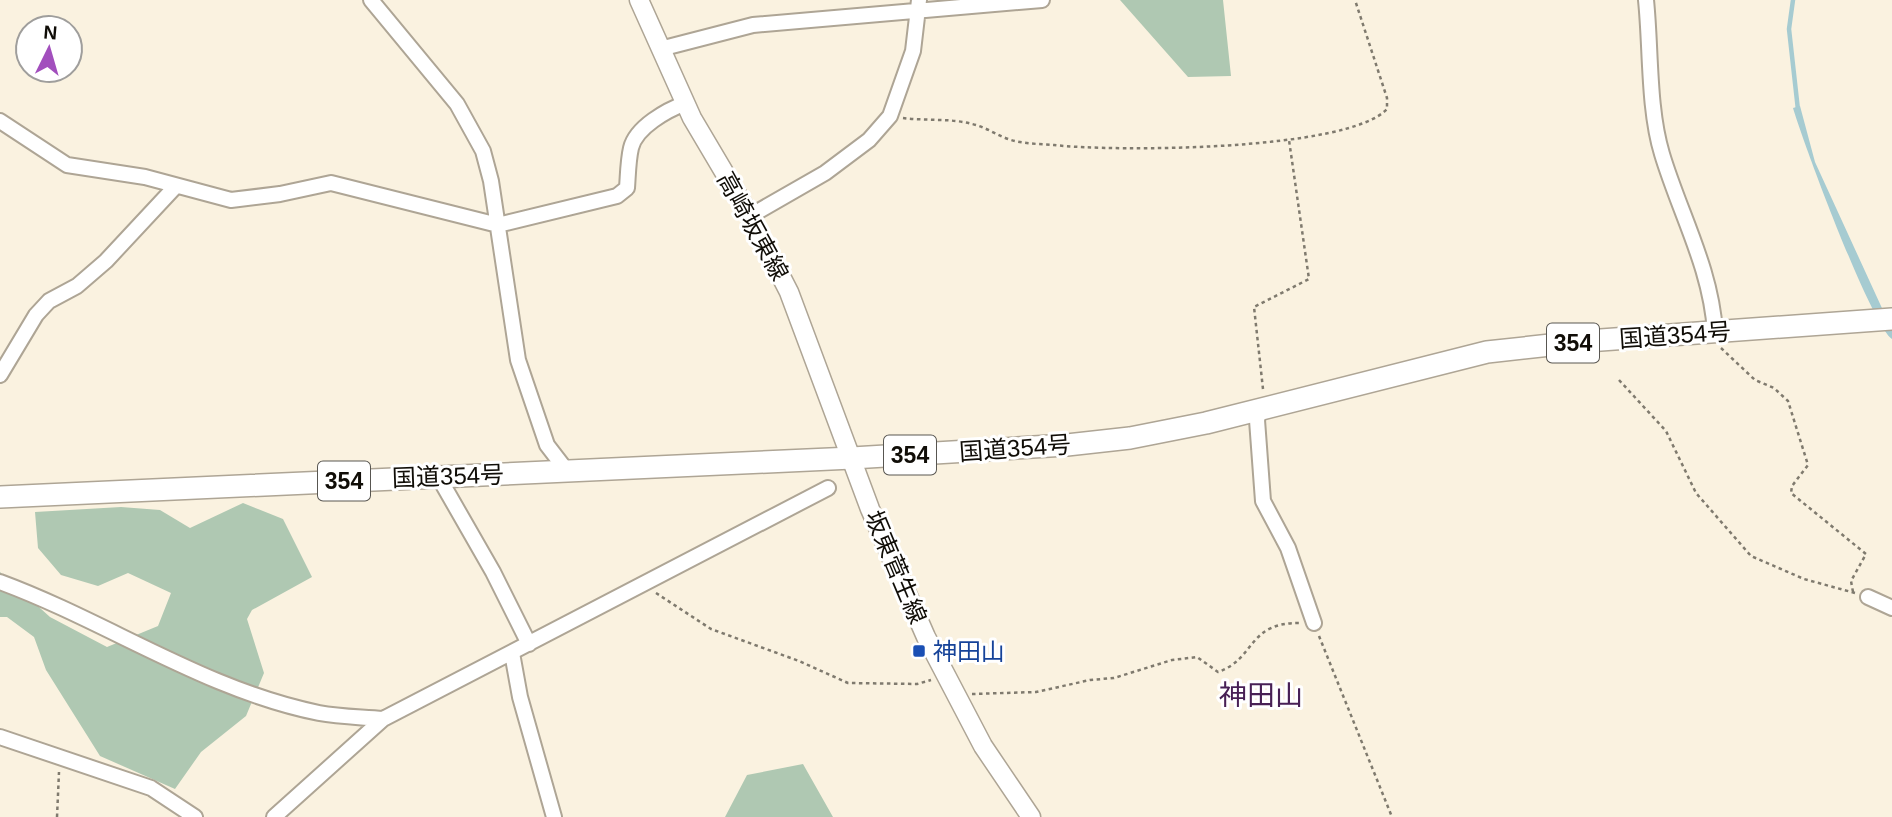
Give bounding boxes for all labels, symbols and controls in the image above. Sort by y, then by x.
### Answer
north arrow [14,14,84,84]
text: N [43,22,58,44]
street label: 高崎坂東線 [712,167,794,285]
street label: 国道354号 [1618,318,1732,352]
road number: 354 [1547,324,1599,362]
street label: 国道354号 [958,431,1072,465]
road number: 354 [884,436,936,475]
road number: 354 [318,461,370,500]
street label: 国道354号 [392,461,504,491]
street label: 坂東菅生線 [860,506,932,628]
place label: 神田山 [933,638,1005,665]
marker: 神田山 [911,643,927,659]
district label: 神田山 [1219,680,1303,711]

